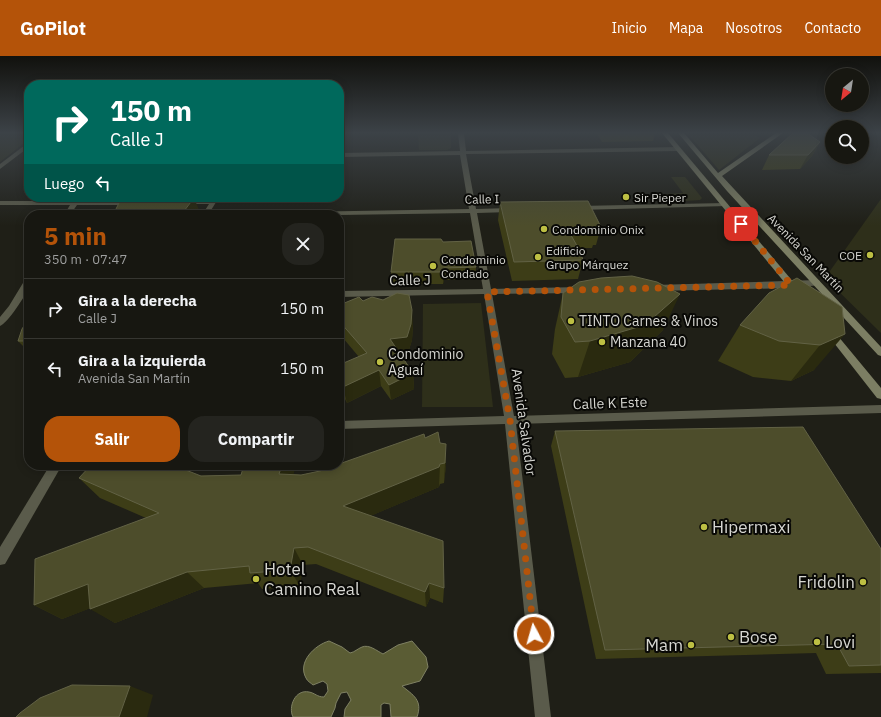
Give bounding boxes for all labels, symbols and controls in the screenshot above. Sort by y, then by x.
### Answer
text: GoPilot [20,16,86,40]
text: Inicio [611,19,647,37]
text: Mapa [669,19,703,37]
text: Nosotros [725,19,782,37]
text: Contacto [804,19,861,37]
north arrow [825,68,869,112]
map controls [825,68,869,164]
text: 150 m [110,92,192,129]
icon: right [44,96,96,148]
button: search [825,120,869,164]
text: Calle J [110,128,164,151]
icon: left [92,172,114,194]
text: Luego [44,174,84,193]
place label: Sir Pieper [634,190,687,205]
street label: Calle I [465,191,500,207]
marker: Sir Pieper [621,192,631,202]
pin [724,207,758,241]
street label: Avenida San Martín [765,211,847,295]
icon: arrive [730,213,752,235]
text: 5 min [44,220,107,252]
place label: Condominio Onix [552,222,644,237]
button: close [282,223,324,265]
marker: Condominio Onix [539,224,549,234]
place label: Edificio Grupo Márquez [546,243,629,272]
place label: COE [839,248,862,263]
marker: COE [865,250,875,260]
text: 350 m · 07:47 [44,251,127,268]
place label: Condominio Condado [441,252,506,281]
marker: Edificio Grupo Márquez [533,252,543,262]
marker: Condominio Condado [428,261,438,271]
street label: Calle J [389,271,431,289]
text: Gira a la derecha [78,291,197,310]
icon: right [44,298,66,320]
text: 150 m [280,299,324,318]
text: Calle J [78,310,117,327]
place label: TINTO Carnes & Vinos [579,312,718,330]
marker: TINTO Carnes & Vinos [566,316,576,326]
place label: Manzana 40 [610,333,686,351]
marker: Manzana 40 [597,337,607,347]
place label: Condominio Aguaí [388,345,464,379]
text: Gira a la izquierda [78,351,206,370]
marker: Condominio Aguaí [375,357,385,367]
icon: left [44,358,66,380]
text: 150 m [280,359,324,378]
street label: Avenida Salvador [508,367,540,477]
text: Avenida San Martín [78,370,190,387]
street label: Calle K Este [573,393,648,413]
button: Salir [44,416,180,462]
button: Compartir [188,416,324,462]
place label: Hipermaxi [712,516,791,538]
marker: Hipermaxi [699,522,709,532]
place label: Hotel Camino Real [264,558,360,600]
place label: Fridolin [797,571,855,593]
marker: Hotel Camino Real [251,574,261,584]
marker: Fridolin [858,577,868,587]
position arrow [513,613,555,655]
place label: Bose [739,626,777,648]
place label: Lovi [825,631,855,653]
marker: Bose [726,632,736,642]
place label: Mam [645,634,683,656]
marker: Lovi [812,637,822,647]
marker: Mam [686,640,696,650]

